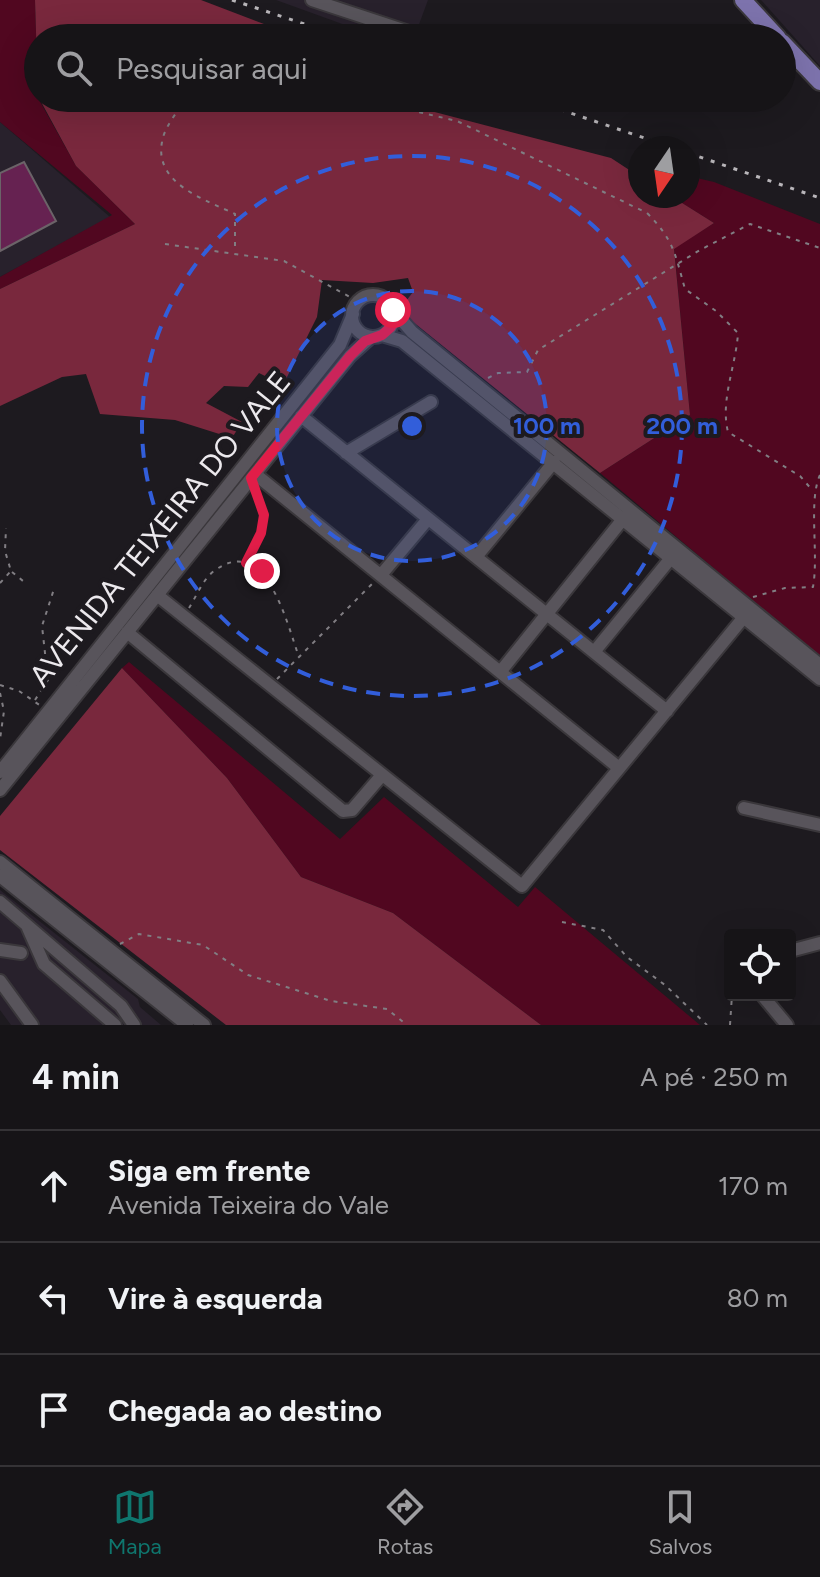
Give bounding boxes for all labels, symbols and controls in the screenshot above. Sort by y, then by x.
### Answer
search box [24,24,796,112]
icon: search [52,46,96,90]
text: Pesquisar aqui [116,50,308,87]
north arrow [628,136,700,208]
route start [375,292,411,328]
street label: AVENIDA TEIXEIRA DO VALE [21,364,298,694]
text: 100 m [513,411,581,440]
text: 200 m [646,411,718,440]
centre of rings [398,412,426,440]
route end [244,553,280,589]
map controls [724,929,796,1001]
button: locate [724,929,796,1001]
text: 4 min [32,1057,119,1098]
text: A pé · 250 m [640,1061,788,1093]
text: Siga em frente [108,1152,310,1189]
icon: ahead [32,1164,76,1208]
text: 170 m [718,1170,788,1202]
text: Avenida Teixeira do Vale [108,1189,389,1221]
icon: left [32,1276,76,1320]
text: Vire à esquerda [108,1280,323,1317]
text: 80 m [727,1282,788,1314]
icon: arrive [32,1388,76,1432]
text: Chegada ao destino [108,1392,382,1429]
tab: Mapa [108,1485,162,1560]
tab: Rotas [377,1485,433,1560]
tab: Salvos [649,1485,712,1560]

